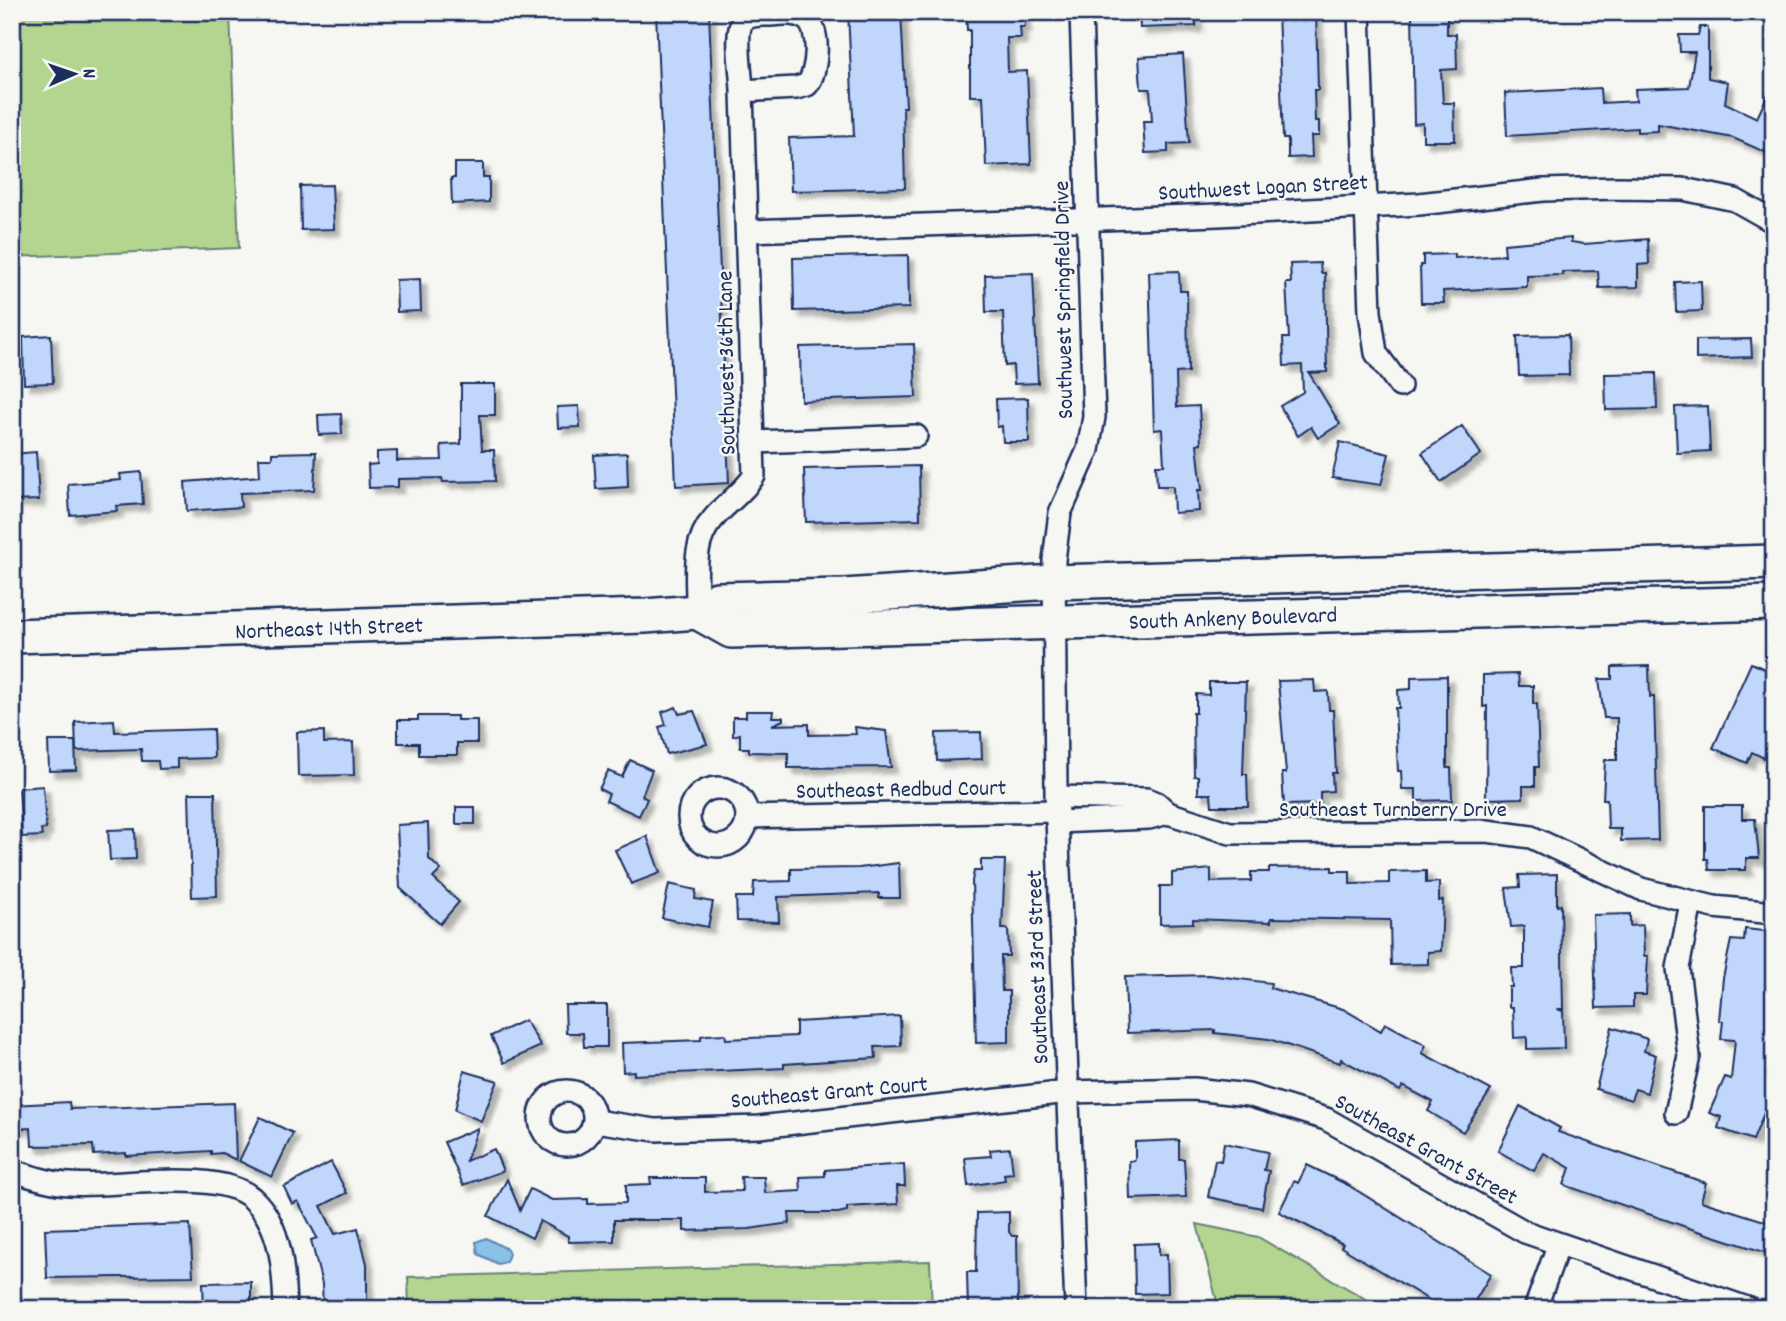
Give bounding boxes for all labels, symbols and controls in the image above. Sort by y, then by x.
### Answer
north arrow [38,38,108,108]
text: N [74,68,101,79]
street label: Southwest Logan Street [1157,168,1369,211]
street label: Southwest Springfield Drive [1047,180,1084,419]
street label: Southwest 36th Lane [710,270,747,455]
street label: South Ankeny Boulevard [1128,600,1338,641]
street label: Northeast 14th Street [234,611,424,650]
street label: Southeast Redbud Court [796,773,1006,810]
street label: Southeast Turnberry Drive [1279,795,1507,828]
street label: Southeast 33rd Street [1020,869,1059,1065]
street label: Southeast Grant Court [729,1069,929,1120]
street label: Southeast Grant Street [1328,1087,1523,1215]

